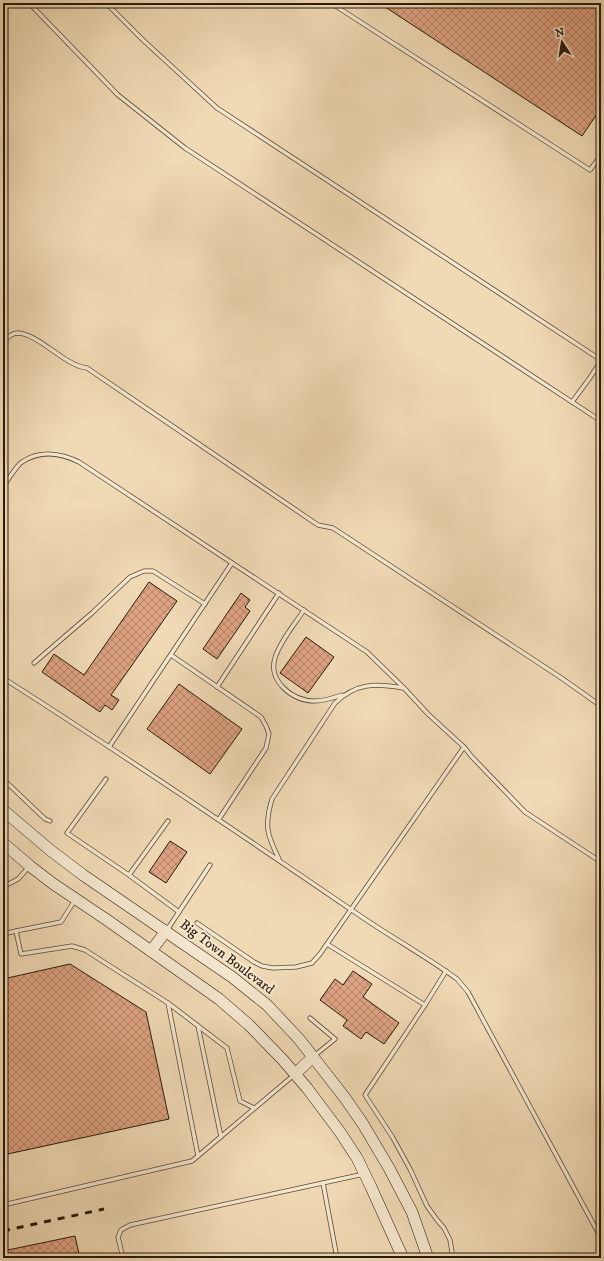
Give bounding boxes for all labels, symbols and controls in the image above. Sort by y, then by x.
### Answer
north arrow [542,22,582,62]
text: N [554,25,566,41]
street label: Big Town Boulevard [176,915,278,999]

